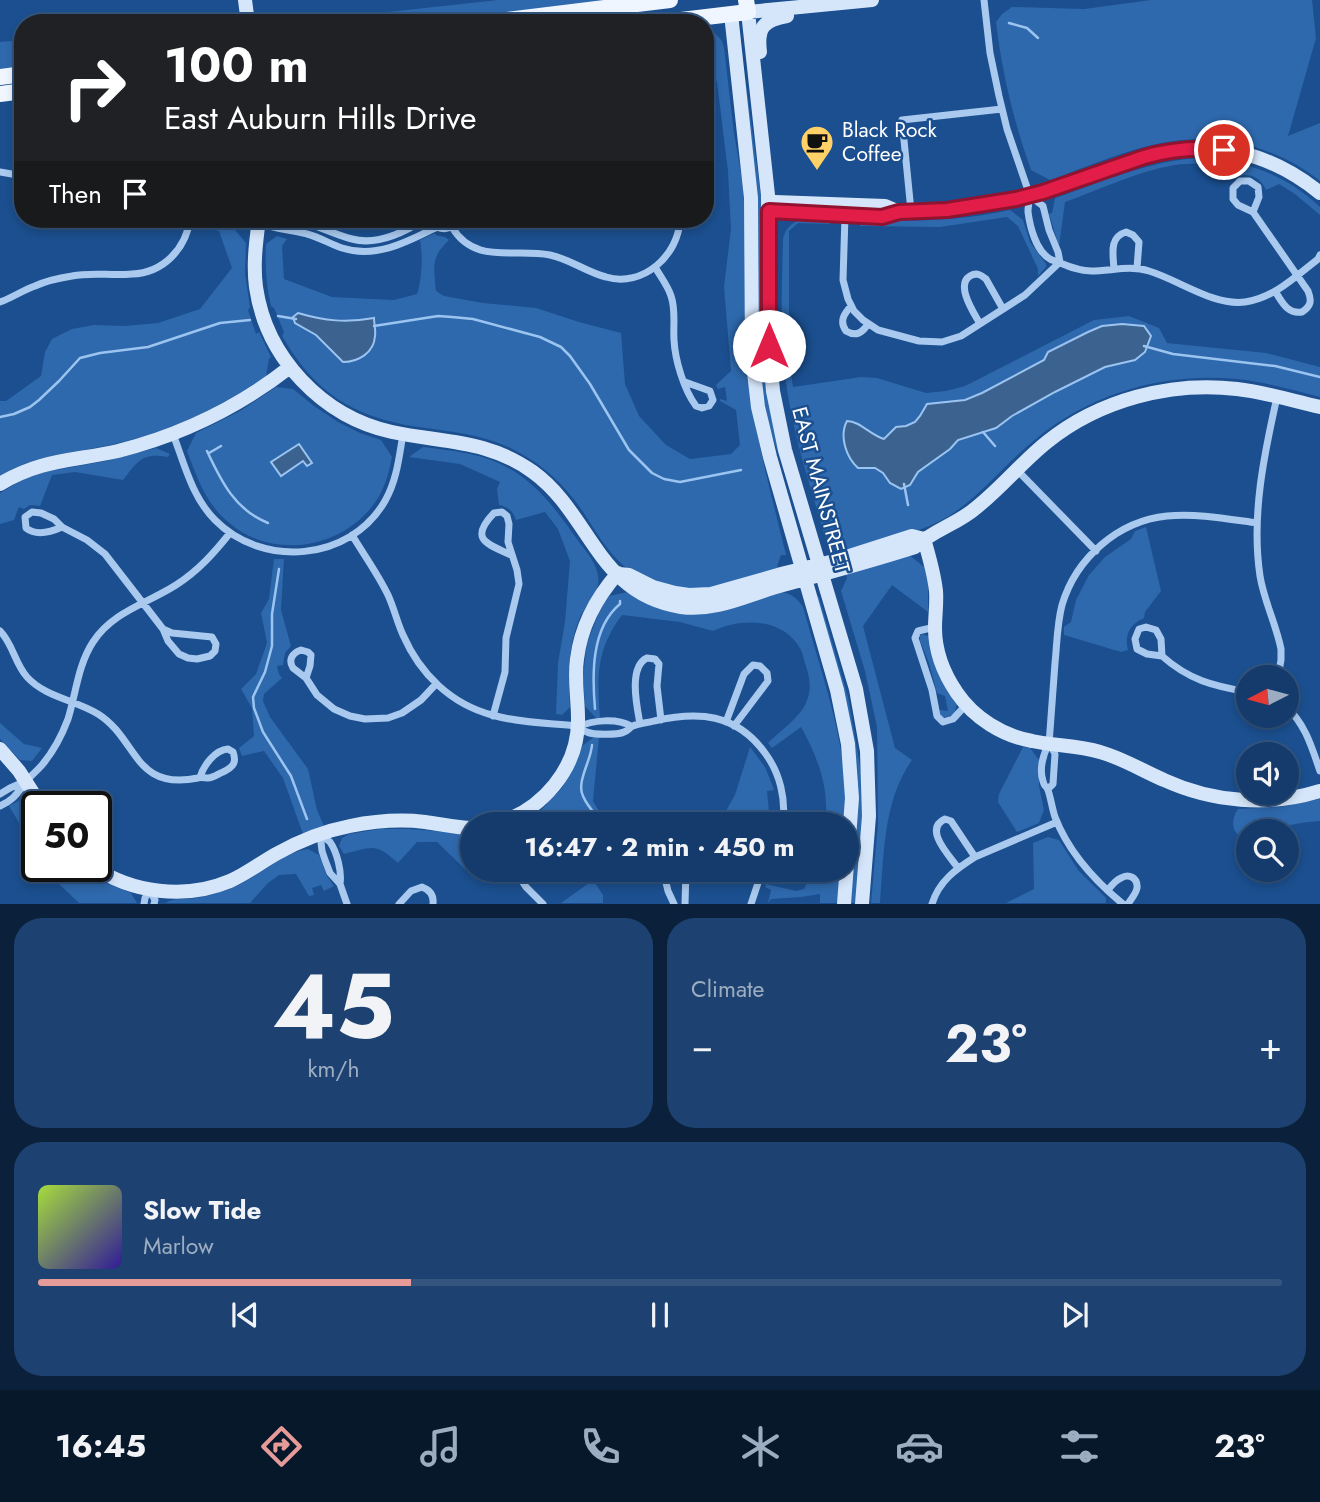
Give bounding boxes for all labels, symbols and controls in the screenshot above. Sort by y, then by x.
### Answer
text: 100 m [164,30,309,100]
icon: right [49,42,140,133]
text: East Auburn Hills Drive [164,95,476,141]
place label: Black Rock Coffee [842,115,937,169]
pin [1194,120,1254,180]
cafe icon: Black Rock Coffee [798,123,836,172]
icon: arrive [1205,131,1243,169]
text: Then [49,175,102,213]
icon: arrive [116,175,154,213]
position arrow [732,309,806,383]
street label: EAST MAINSTREET [784,403,858,577]
north arrow [1236,665,1298,728]
map controls [1236,665,1299,882]
button: sound [1236,742,1299,805]
speed limit sign: 50 [21,791,112,882]
button: search [1236,819,1299,882]
text: 16:47 · 2 min · 450 m [524,828,795,866]
text: 45 [272,941,395,1072]
text: Climate [691,972,764,1006]
text: 23° [945,1006,1027,1082]
text: − [691,1018,713,1073]
text: + [1259,1018,1282,1073]
text: km/h [308,1052,359,1086]
text: Slow Tide [143,1191,262,1229]
text: Marlow [143,1229,214,1263]
icon: previous [226,1296,264,1334]
icon: pause [641,1296,679,1334]
icon: next [1056,1296,1094,1334]
icon: directions [257,1422,306,1471]
icon: music [416,1422,465,1471]
icon: phone [576,1422,625,1471]
icon: climate [736,1422,785,1471]
icon: car [895,1422,944,1471]
icon: filters [1055,1422,1104,1471]
text: 16:45 [55,1423,146,1469]
text: 23° [1214,1423,1265,1469]

